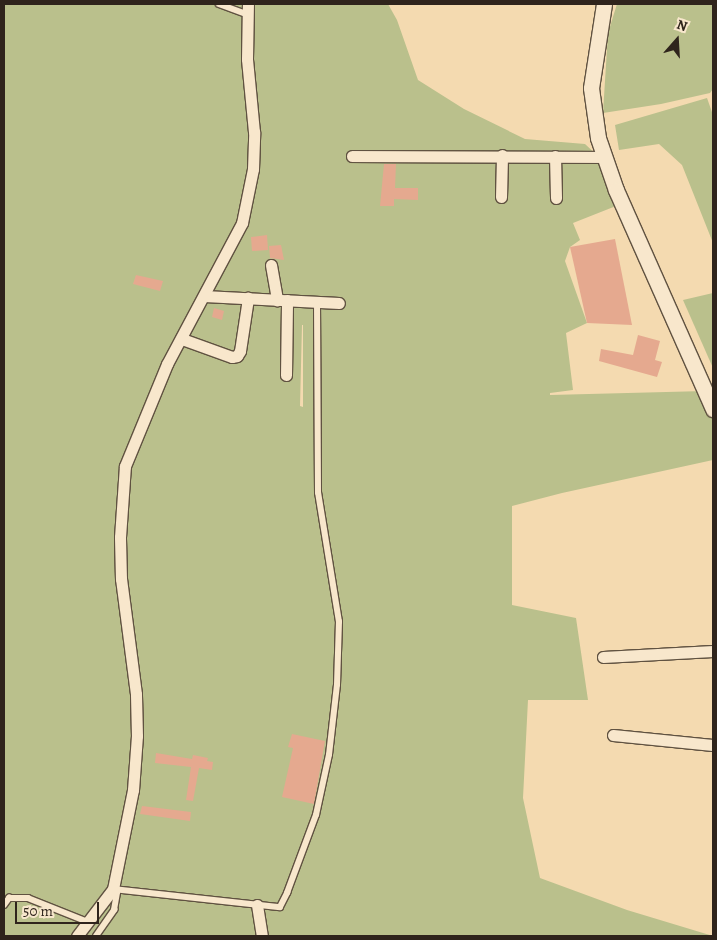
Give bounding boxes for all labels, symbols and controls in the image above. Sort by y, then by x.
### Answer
north arrow [652,15,702,65]
text: N [674,15,690,36]
scale bar [18,892,101,924]
text: 50 m [23,901,53,921]

